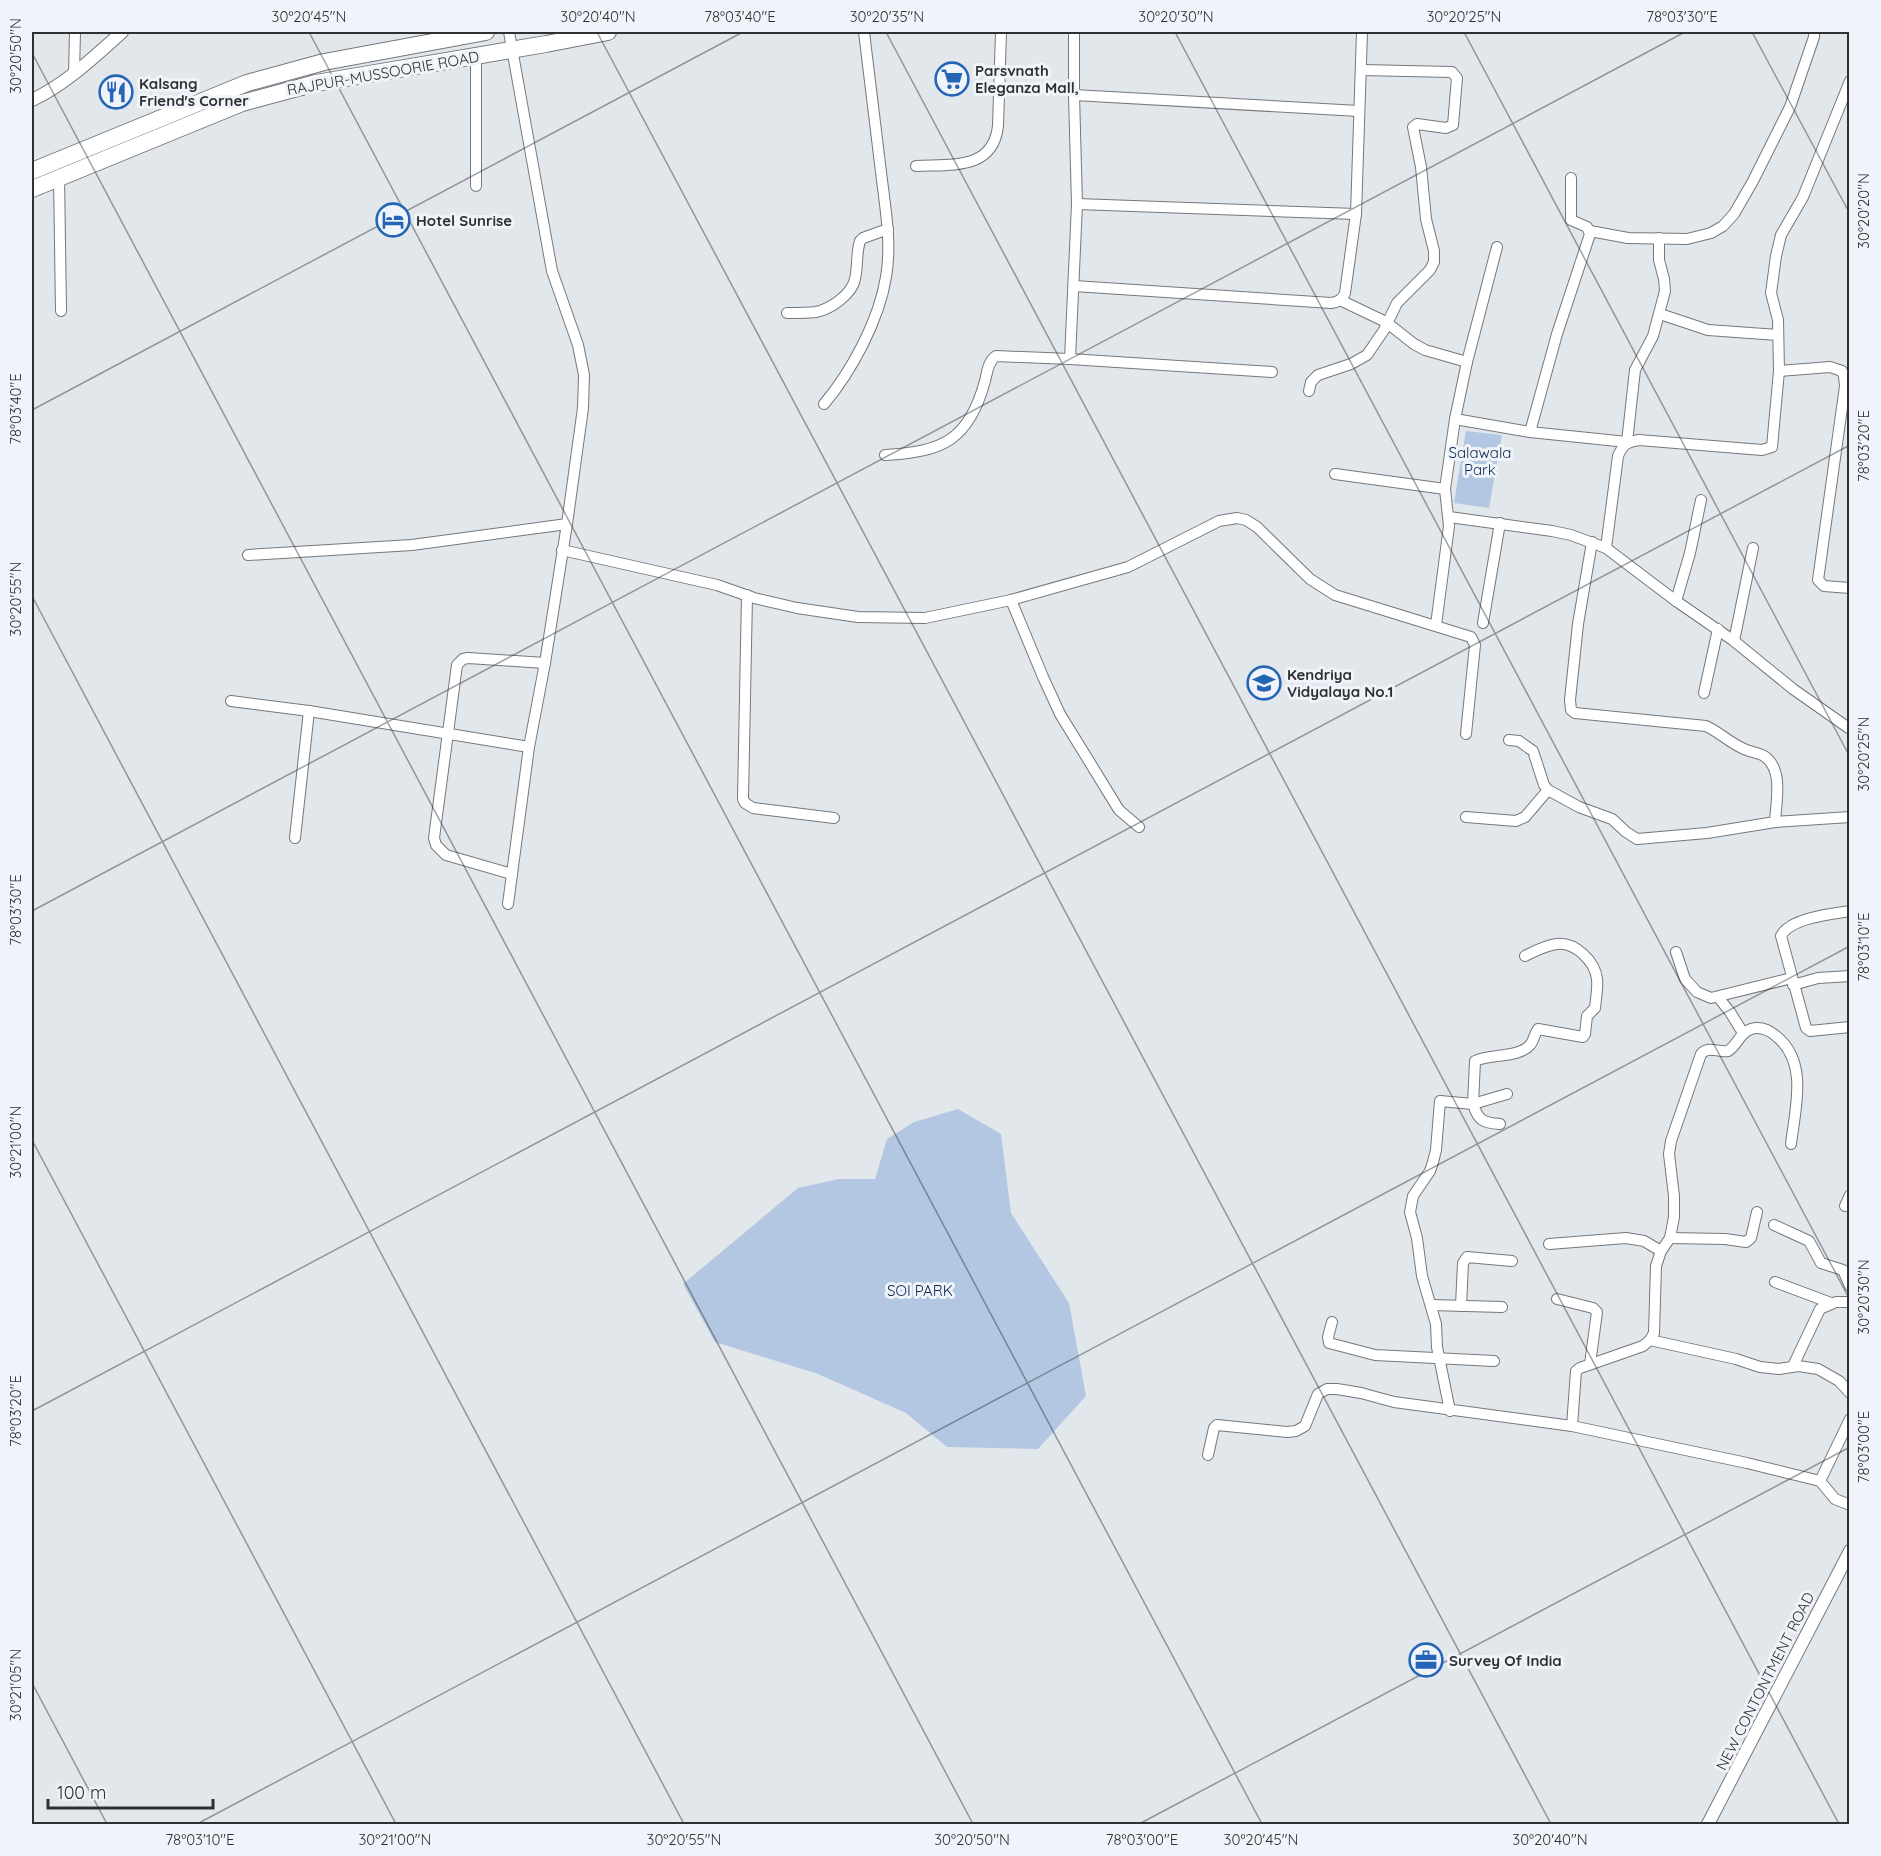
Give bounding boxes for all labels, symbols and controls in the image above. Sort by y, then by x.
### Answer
text: 30°20'45"N [272,7,346,26]
text: 30°20'40"N [560,7,636,26]
text: 78°03'40"E [704,7,776,26]
text: 30°20'35"N [850,7,924,26]
text: 30°20'30"N [1138,7,1214,26]
text: 30°20'25"N [1426,7,1502,26]
text: 78°03'30"E [1646,7,1718,26]
text: 30°20'50"N [6,18,25,94]
street label: RAJPUR-MUSSOORIE ROAD [285,47,481,99]
supermarket icon: Parsvnath Eleganza Mall, [934,61,970,97]
place label: Parsvnath Eleganza Mall, [975,61,1079,97]
restaurant icon: Kalsang Friend's Corner [98,74,134,110]
place label: Kalsang Friend's Corner [139,74,249,110]
text: 30°20'20"N [1854,173,1873,249]
hotel icon: Hotel Sunrise [375,202,411,238]
place label: Hotel Sunrise [416,211,512,230]
text: 78°03'40"E [6,373,25,445]
text: 78°03'20"E [1854,410,1873,482]
park label: Salawala Park [1449,443,1511,479]
text: 30°20'55"N [6,562,25,636]
school or university icon: Kendriya Vidyalaya No.1 [1246,665,1282,701]
place label: Kendriya Vidyalaya No.1 [1287,665,1393,701]
text: 30°20'25"N [1854,716,1873,792]
text: 78°03'30"E [6,874,25,946]
text: 78°03'10"E [1854,912,1873,982]
text: 30°21'00"N [6,1105,25,1179]
text: 30°20'30"N [1854,1259,1873,1335]
park label: SOI PARK [887,1281,953,1300]
text: 78°03'20"E [6,1375,25,1447]
text: 78°03'00"E [1854,1411,1873,1483]
street label: NEW CONTONTMENT ROAD [1712,1589,1818,1773]
office icon: Survey Of India [1408,1642,1444,1678]
text: 30°21'05"N [6,1649,25,1721]
place label: Survey Of India [1449,1651,1562,1670]
scale bar [48,1772,213,1810]
text: 100 m [57,1781,106,1804]
text: 78°03'10"E [165,1830,235,1849]
text: 30°21'00"N [358,1830,432,1849]
text: 30°20'55"N [647,1830,721,1849]
text: 30°20'50"N [934,1830,1010,1849]
text: 78°03'00"E [1106,1830,1178,1849]
text: 30°20'45"N [1224,1830,1298,1849]
text: 30°20'40"N [1512,1830,1588,1849]

